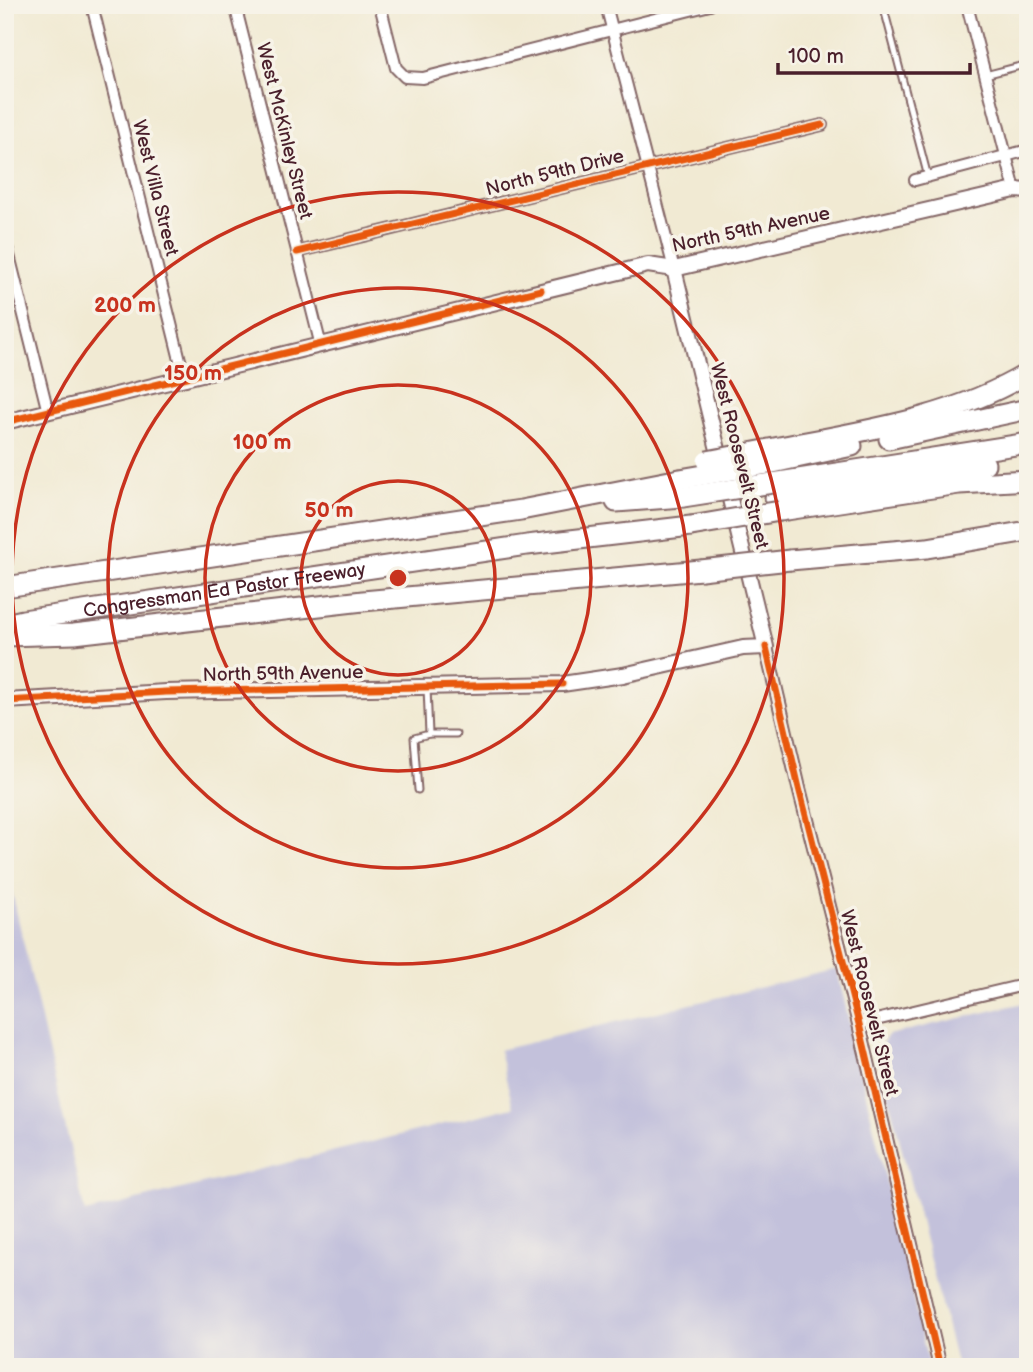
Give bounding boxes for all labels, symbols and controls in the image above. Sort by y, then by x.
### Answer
scale bar [778,32,970,76]
street label: West McKinley Street [251,40,317,222]
text: 100 m [788,44,844,69]
street label: West Villa Street [127,118,183,259]
street label: North 59th Drive [484,145,626,201]
street label: North 59th Avenue [670,202,832,258]
text: 200 m [94,293,156,318]
text: 150 m [164,361,222,386]
street label: West Roosevelt Street [705,361,773,551]
text: 100 m [233,430,291,455]
text: 50 m [305,498,353,523]
street label: Congressman Ed Pastor Freeway [82,558,368,622]
centre of rings [386,566,410,590]
street label: North 59th Avenue [202,661,364,687]
street label: West Roosevelt Street [835,908,903,1098]

